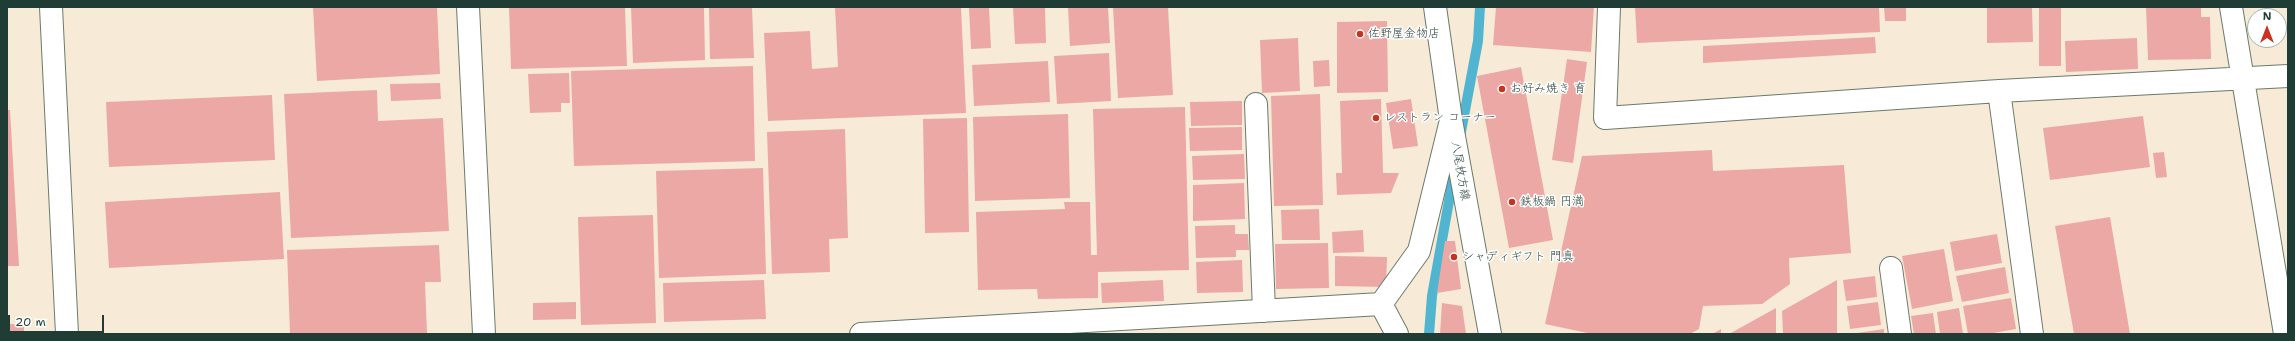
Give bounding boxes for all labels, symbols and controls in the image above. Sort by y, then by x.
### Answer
north arrow [2247,8,2287,48]
text: N [2263,9,2271,24]
place label: 佐野屋金物店 [1368,27,1440,41]
marker: 佐野屋金物店 [1355,29,1365,39]
place label: お好み焼き 育 [1510,82,1586,96]
marker: お好み焼き 育 [1497,84,1507,94]
place label: レストラン コーナー [1384,111,1496,125]
marker: レストラン コーナー [1371,113,1381,123]
street label: 八尾枚方線 [1448,140,1472,202]
place label: 鉄板鍋 円満 [1520,195,1584,209]
marker: 鉄板鍋 円満 [1507,197,1517,207]
place label: シャディギフト 門真 [1462,250,1574,264]
marker: シャディギフト 門真 [1449,252,1459,262]
scale bar [10,307,106,333]
text: 20 m [15,314,46,330]

